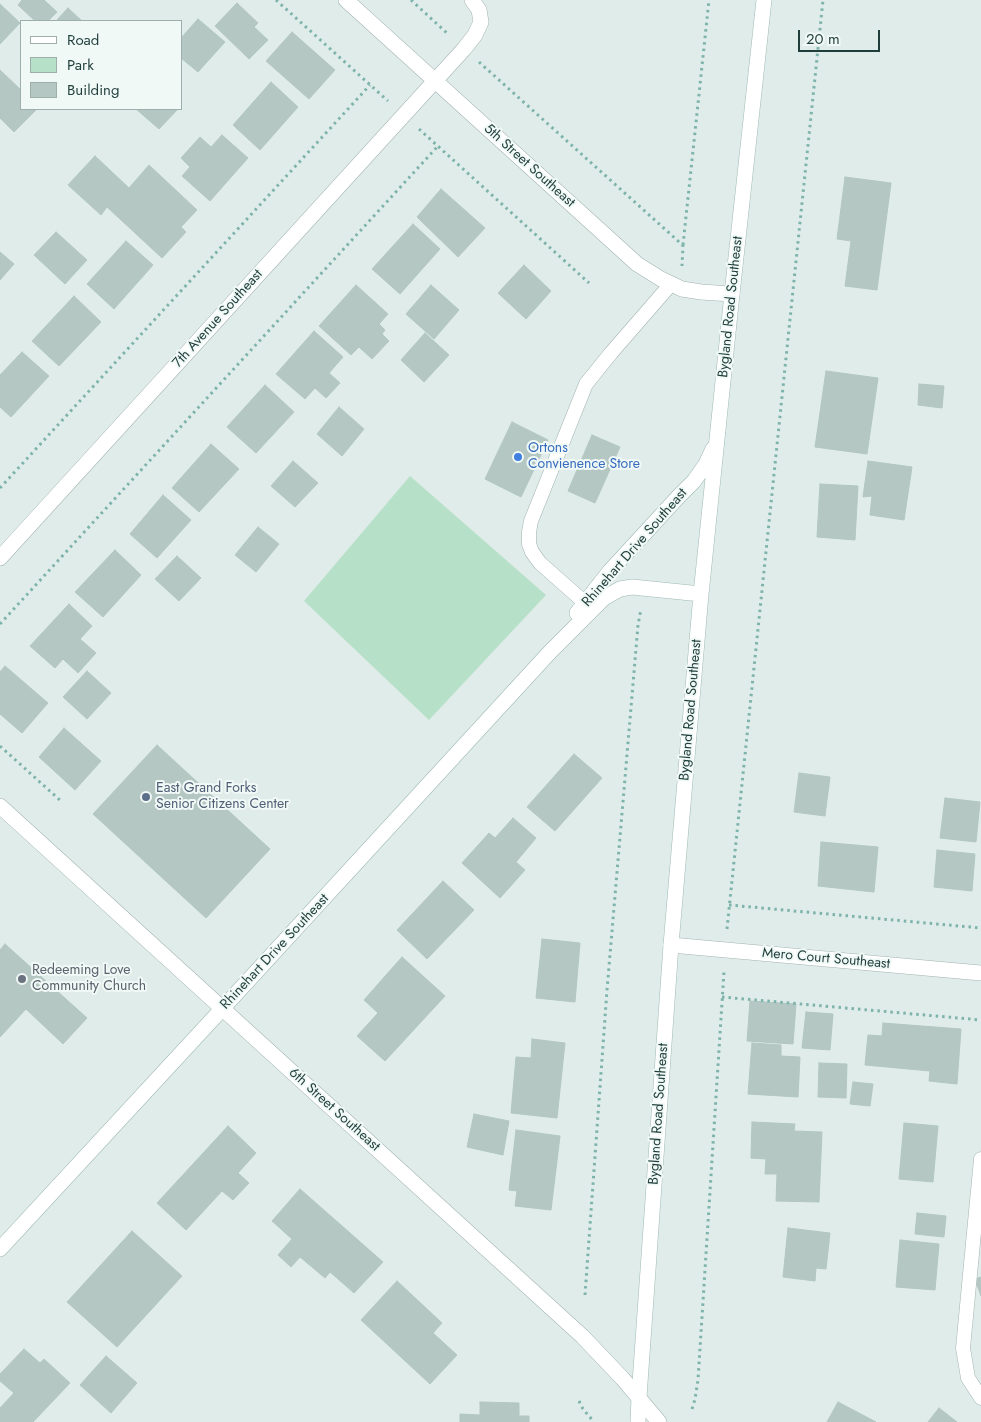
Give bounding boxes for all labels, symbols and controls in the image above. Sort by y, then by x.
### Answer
legend [20,20,182,110]
scale bar [801,20,884,52]
text: 20 m [806,28,840,50]
text: Road [67,29,99,51]
text: Park [67,54,94,76]
text: Building [67,79,119,101]
street label: 5th Street Southeast [480,121,578,211]
street label: Bygland Road Southeast [715,236,747,378]
street label: 7th Avenue Southeast [169,266,267,372]
place label: Ortons Convienence Store [528,441,640,474]
marker: Ortons Convienence Store [512,451,524,463]
street label: Rhinehart Drive Southeast [579,485,691,611]
street label: Bygland Road Southeast [676,639,706,781]
place label: East Grand Forks Senior Citizens Center [156,781,289,814]
marker: East Grand Forks Senior Citizens Center [140,791,152,803]
street label: Rhinehart Drive Southeast [217,891,333,1013]
street label: Mero Court Southeast [761,945,891,973]
place label: Redeeming Love Community Church [32,963,146,996]
marker: Redeeming Love Community Church [16,973,28,985]
street label: Bygland Road Southeast [646,1043,672,1185]
street label: 6th Street Southeast [285,1065,383,1155]

